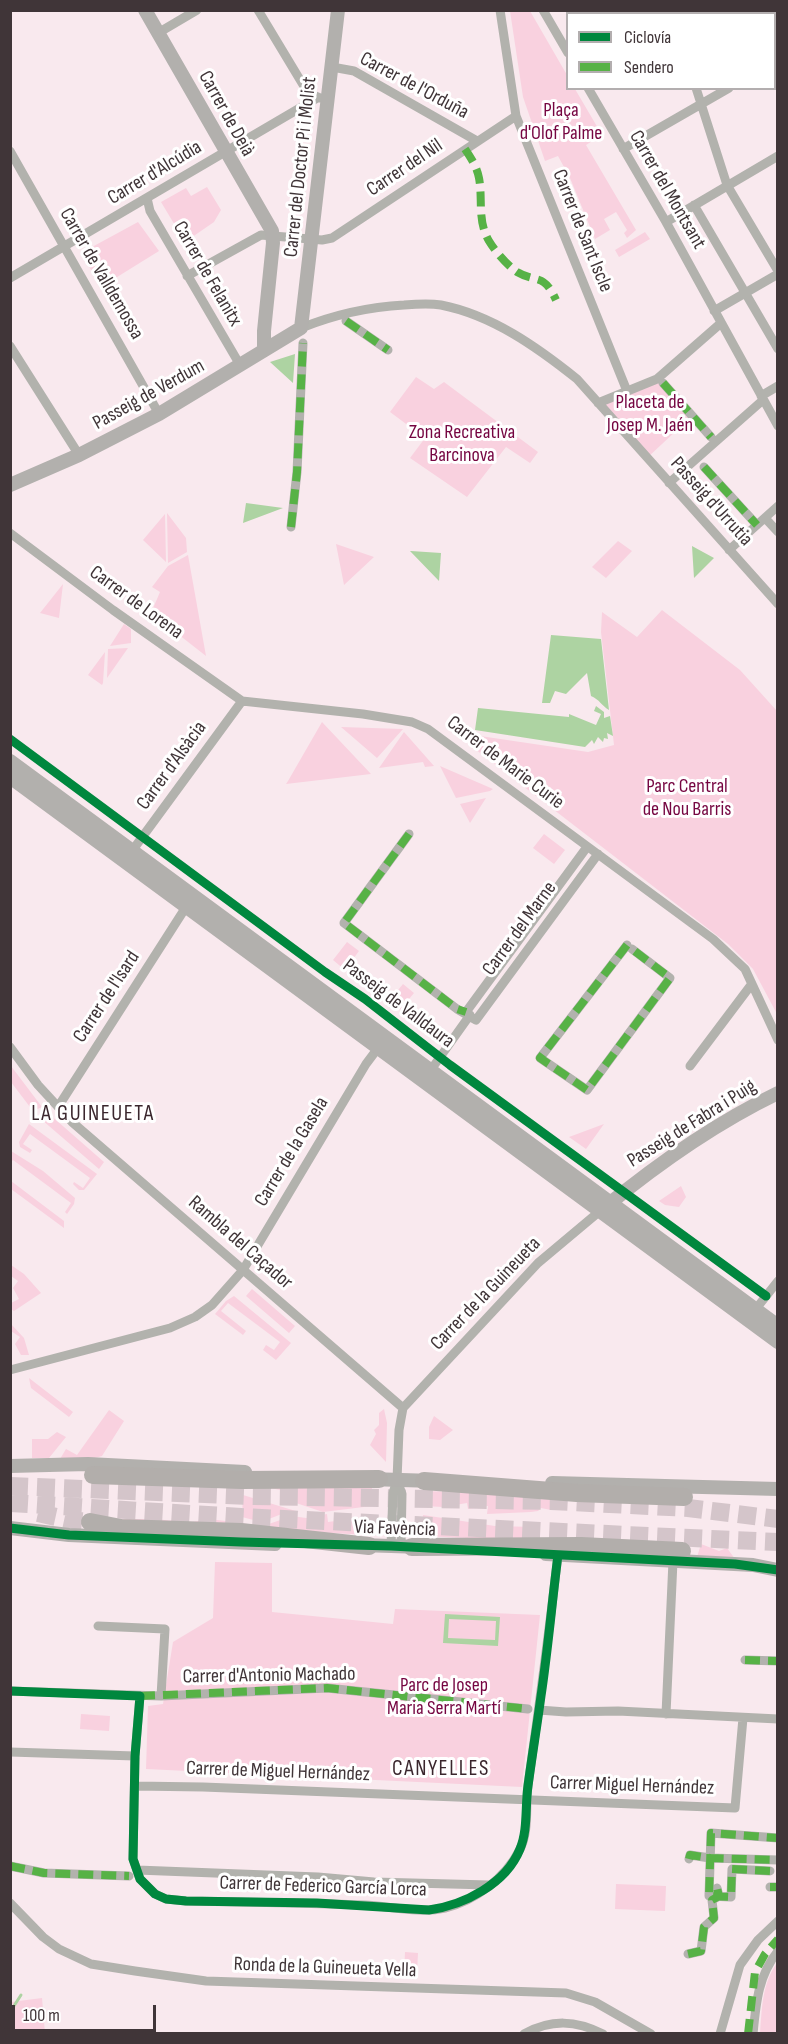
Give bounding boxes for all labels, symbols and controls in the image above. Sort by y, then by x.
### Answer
legend [566,12,776,90]
text: Ciclovía [624,27,671,48]
street label: Carrer de l'Orduña [355,47,473,125]
text: Sendero [624,57,674,78]
street label: Carrer de Deià [193,67,259,161]
street label: Carrer del Doctor Pi i Molist [280,76,322,258]
park label: Plaça d'Olof Palme [520,99,602,146]
street label: Carrer del Montsant [623,126,711,254]
street label: Carrer del Nil [363,134,447,202]
street label: Carrer d'Alcúdia [104,136,206,210]
street label: Carrer de Sant Iscle [547,166,617,296]
street label: Carrer de Valldemossa [54,204,148,344]
street label: Carrer de Felanitx [167,217,247,331]
street label: Passeig de Verdum [89,354,209,436]
park label: Placeta de Josep M. Jaén [607,391,693,438]
park label: Zona Recreativa Barcinova [409,421,515,468]
street label: Passeig d'Urrutia [665,452,757,552]
street label: Carrer de Lorena [84,561,188,645]
street label: Carrer de Marie Curie [442,711,568,815]
street label: Carrer d'Alsàcia [132,717,212,815]
park label: Parc Central de Nou Barris [643,775,731,822]
street label: Carrer del Marne [478,877,562,981]
street label: Carrer de l'Isard [69,947,145,1047]
street label: Passeig de Valldaura [337,954,459,1054]
street label: Passeig de Fabra i Puig [623,1075,761,1173]
street label: Carrer de la Gasela [250,1093,334,1211]
district label: LA GUINEUETA [31,1101,155,1127]
street label: Rambla del Caçador [183,1191,297,1295]
street label: Carrer de la Guineueta [426,1232,546,1356]
street label: Via Favència [354,1516,436,1542]
street label: Carrer d'Antonio Machado [182,1662,356,1690]
park label: Parc de Josep Maria Serra Martí [387,1674,501,1721]
district label: CANYELLES [392,1756,490,1782]
street label: Carrer de Miguel Hernández [186,1757,370,1787]
street label: Carrer Miguel Hernández [549,1771,715,1801]
street label: Carrer de Federico García Lorca [219,1871,427,1903]
street label: Ronda de la Guineueta Vella [233,1953,417,1983]
scale bar [15,1993,159,2031]
text: 100 m [23,2005,60,2026]

